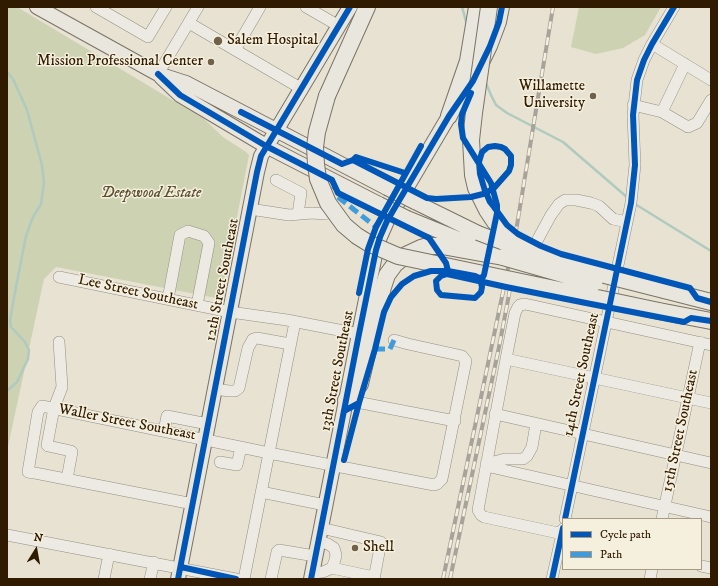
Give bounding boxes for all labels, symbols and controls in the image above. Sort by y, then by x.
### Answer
place label: Salem Hospital [227,32,318,50]
marker: Salem Hospital [212,35,224,47]
place label: Mission Professional Center [37,53,203,71]
marker: Mission Professional Center [206,57,216,67]
place label: Willamette University [519,78,585,113]
marker: Willamette University [588,91,598,101]
park label: Deepwood Estate [101,185,201,203]
street label: 12th Street Southeast [202,217,244,343]
street label: Lee Street Southeast [76,271,200,315]
street label: 13th Street Southeast [317,309,359,433]
street label: 14th Street Southeast [560,311,604,439]
street label: 15th Street Southeast [659,368,703,494]
street label: Waller Street Southeast [57,401,197,445]
legend [562,518,702,570]
text: Cycle path [600,527,651,542]
north arrow [16,530,56,570]
text: N [33,530,44,546]
place label: Shell [363,539,394,557]
marker: Shell [350,543,360,553]
text: Path [600,547,622,562]

